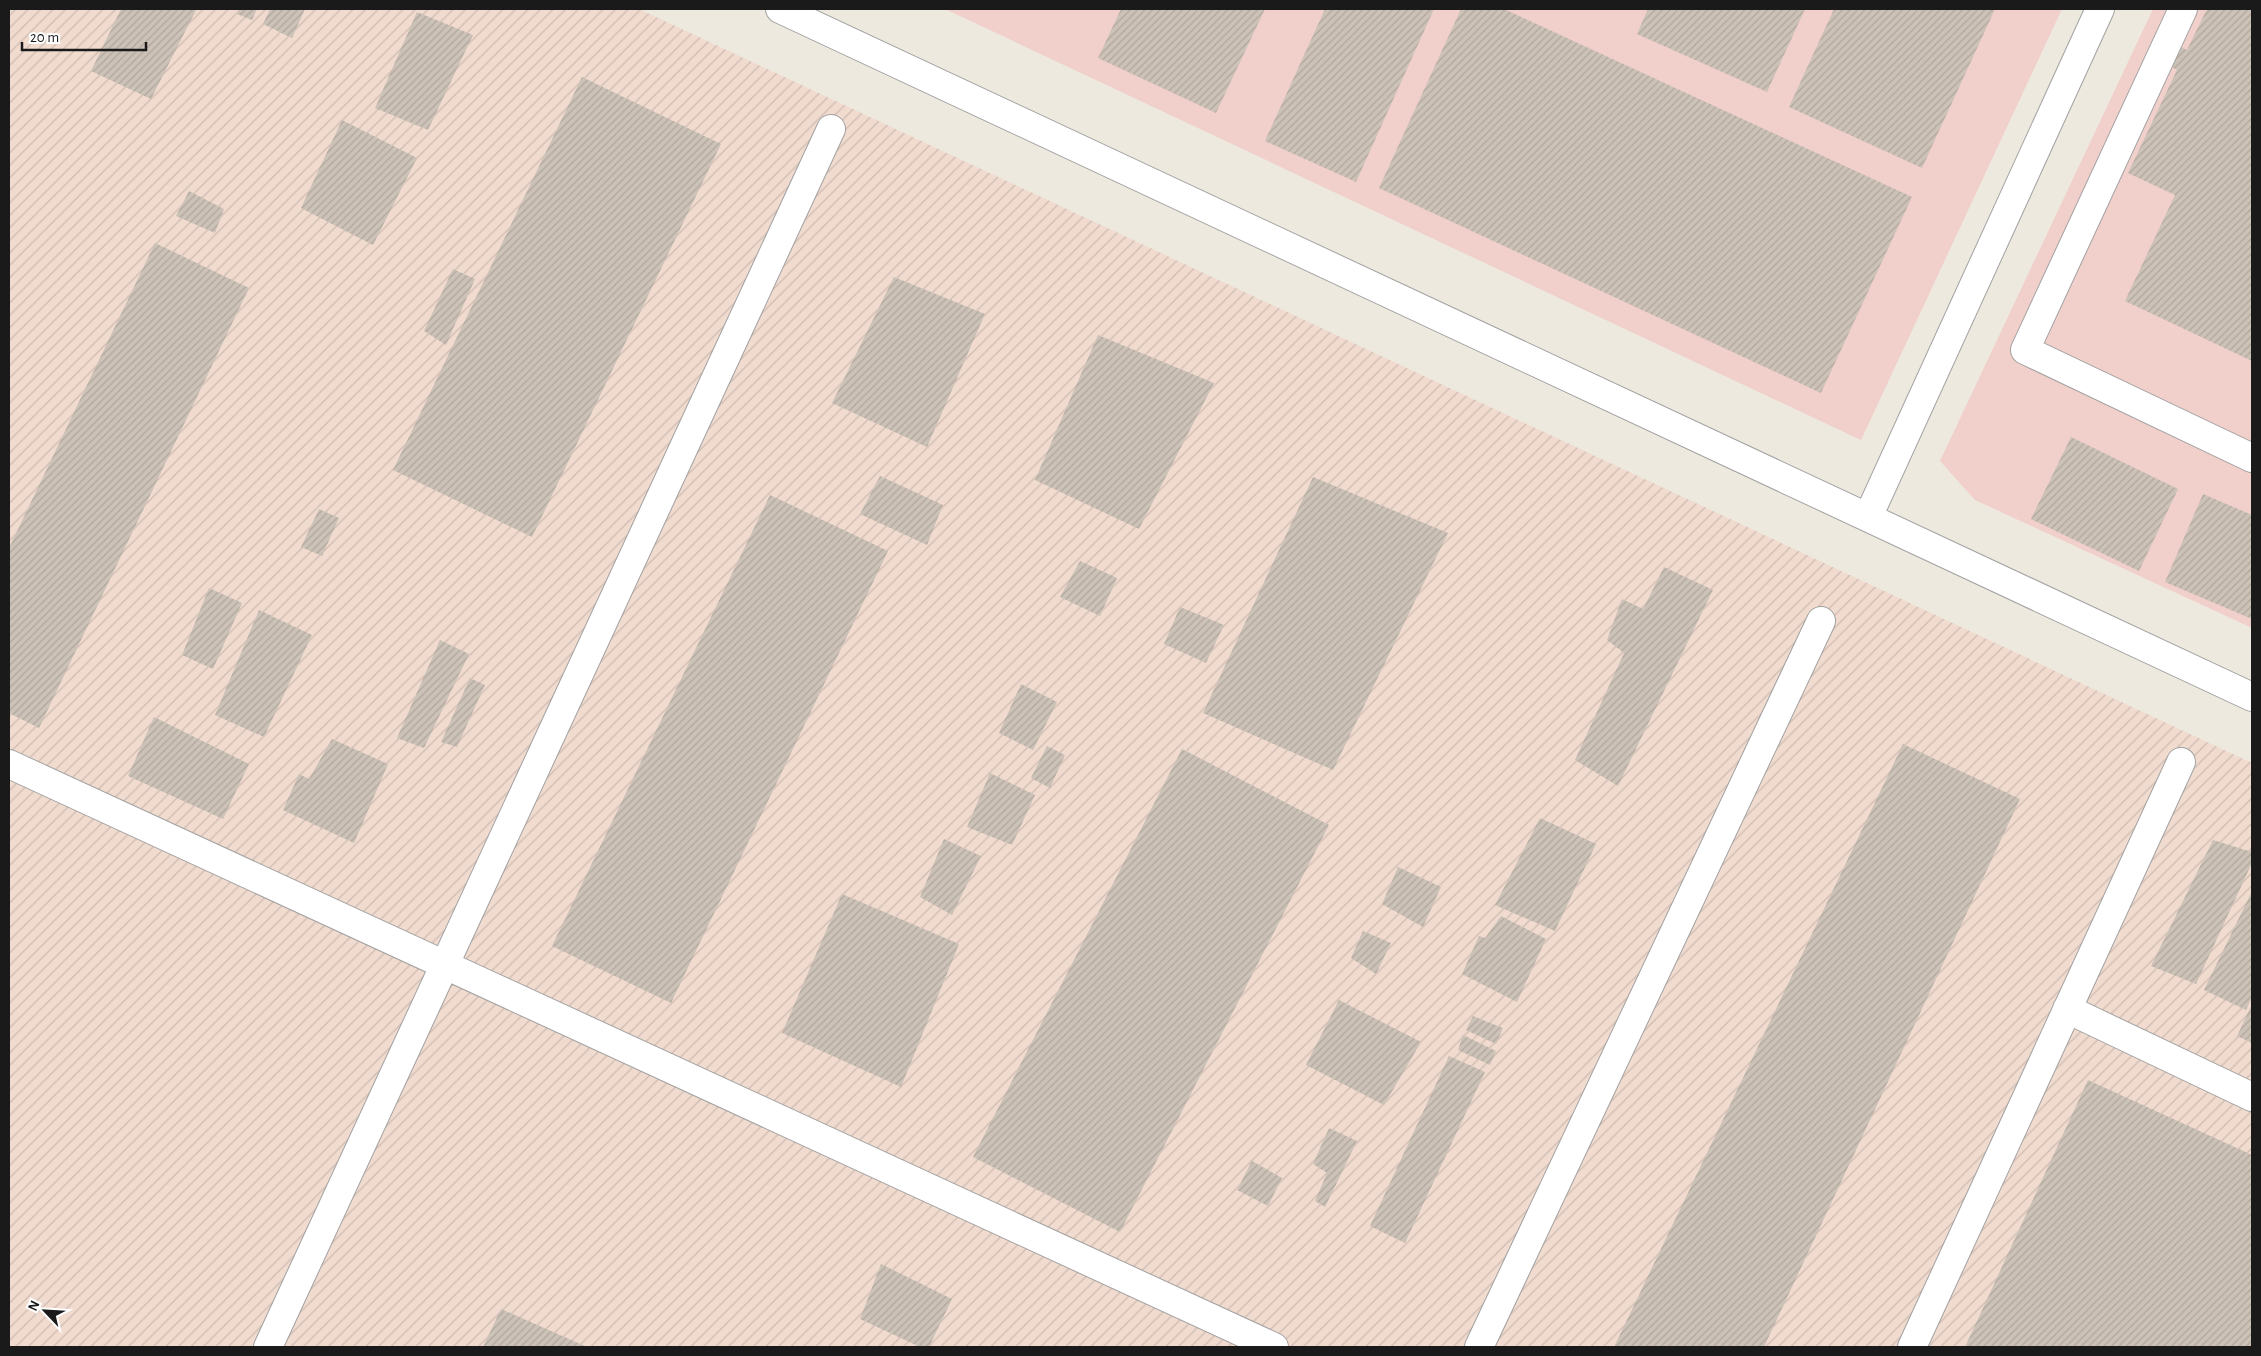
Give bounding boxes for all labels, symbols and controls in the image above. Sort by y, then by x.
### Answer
scale bar [22,20,146,52]
text: 20 m [30,30,59,45]
north arrow [20,1286,70,1336]
text: N [26,1299,43,1313]

